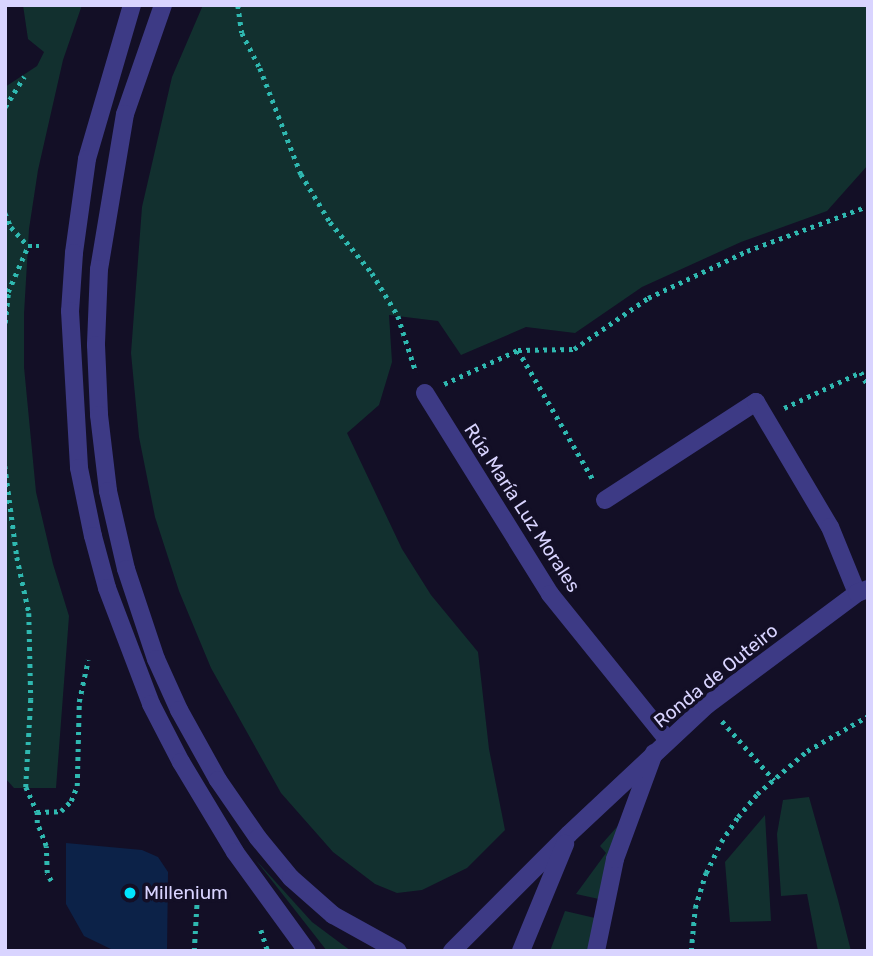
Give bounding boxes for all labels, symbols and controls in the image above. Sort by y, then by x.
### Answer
street label: Rúa María Luz Morales [459,420,585,596]
street label: Ronda de Outeiro [649,619,783,733]
place label: Millenium [144,882,228,904]
marker: Millenium [122,885,138,901]

